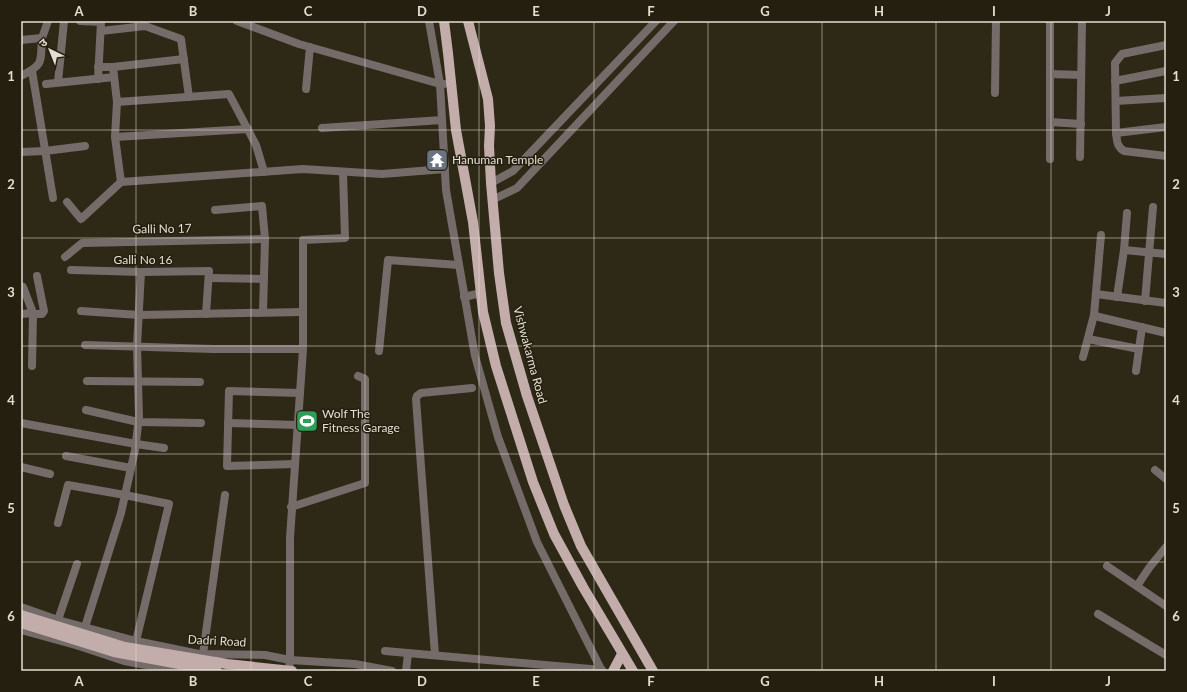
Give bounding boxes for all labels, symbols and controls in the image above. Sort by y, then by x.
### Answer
text: A [73,3,84,19]
text: B [189,3,198,19]
text: C [304,3,313,19]
text: D [417,3,427,19]
text: E [532,3,540,19]
text: F [647,3,655,19]
text: G [760,3,770,19]
text: H [874,3,884,19]
text: I [992,3,996,19]
text: J [1105,3,1111,19]
north arrow [30,30,70,70]
text: उ [36,35,50,49]
text: 1 [7,68,15,84]
text: 1 [1172,68,1180,84]
temple icon: Hanuman Temple [424,147,450,173]
place label: Hanuman Temple [452,152,543,167]
text: 2 [7,176,15,192]
text: 2 [1172,176,1180,192]
street label: Galli No 17 [132,220,192,237]
street label: Galli No 16 [113,252,173,267]
text: 3 [7,284,15,300]
text: 3 [1172,284,1180,300]
street label: Vishwakarma Road [510,305,551,405]
text: 4 [7,392,15,408]
text: 4 [1172,392,1180,408]
place label: Wolf The Fitness Garage [322,406,400,435]
sports icon: Wolf The Fitness Garage [294,408,320,434]
text: 5 [7,500,15,516]
text: 5 [1172,500,1180,516]
text: 6 [7,608,15,624]
text: 6 [1172,608,1180,624]
street label: Dadri Road [187,631,247,650]
text: A [73,673,84,689]
text: B [189,673,198,689]
text: C [304,673,313,689]
text: D [417,673,427,689]
text: E [532,673,540,689]
text: F [647,673,655,689]
text: G [760,673,770,689]
text: H [874,673,884,689]
text: I [992,673,996,689]
text: J [1105,673,1111,689]

